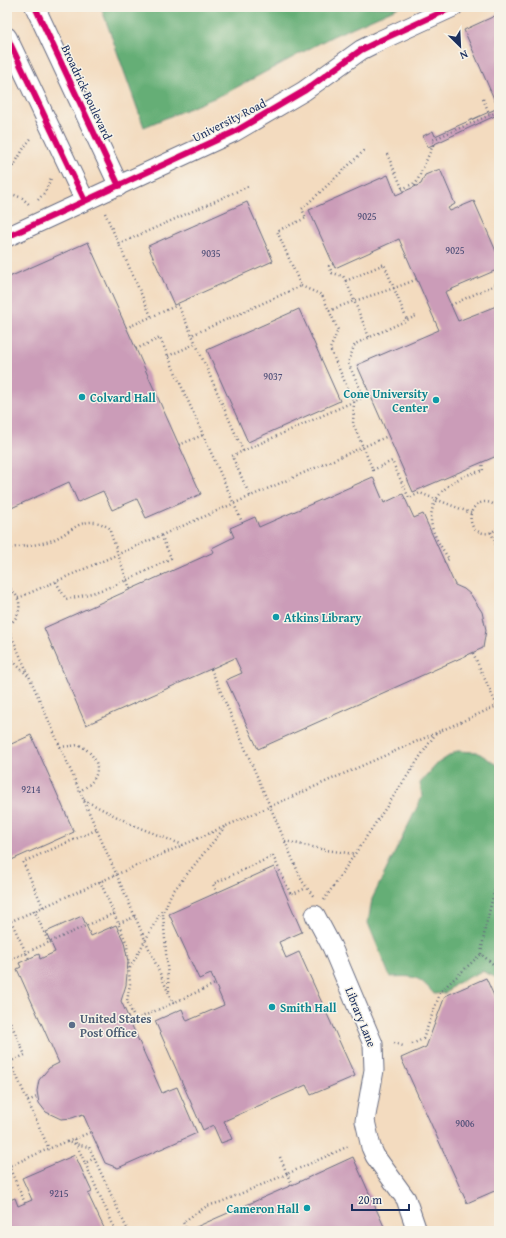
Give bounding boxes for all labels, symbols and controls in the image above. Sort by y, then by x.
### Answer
north arrow [440,26,480,66]
street label: Broadrick Boulevard [58,42,117,143]
text: N [457,46,471,64]
street label: University Road [189,94,269,146]
house number: 9025 [357,209,377,224]
house number: 9025 [445,243,465,258]
house number: 9035 [201,246,221,261]
house number: 9037 [263,369,283,384]
place label: Cone University Center [343,385,429,416]
place label: Colvard Hall [90,389,156,406]
marker: Colvard Hall [77,392,87,402]
marker: Cone University Center [431,395,441,405]
place label: Atkins Library [284,609,362,626]
marker: Atkins Library [271,612,281,622]
house number: 9214 [21,782,41,797]
street label: Library Lane [341,984,381,1050]
place label: Smith Hall [280,999,337,1016]
marker: Smith Hall [267,1002,277,1012]
place label: United States Post Office [80,1010,151,1041]
marker: United States Post Office [67,1020,77,1030]
house number: 9006 [455,1116,475,1131]
house number: 9215 [49,1186,69,1201]
scale bar [352,1186,409,1212]
text: 20 m [358,1191,382,1208]
place label: Cameron Hall [227,1200,299,1217]
marker: Cameron Hall [302,1203,312,1213]

